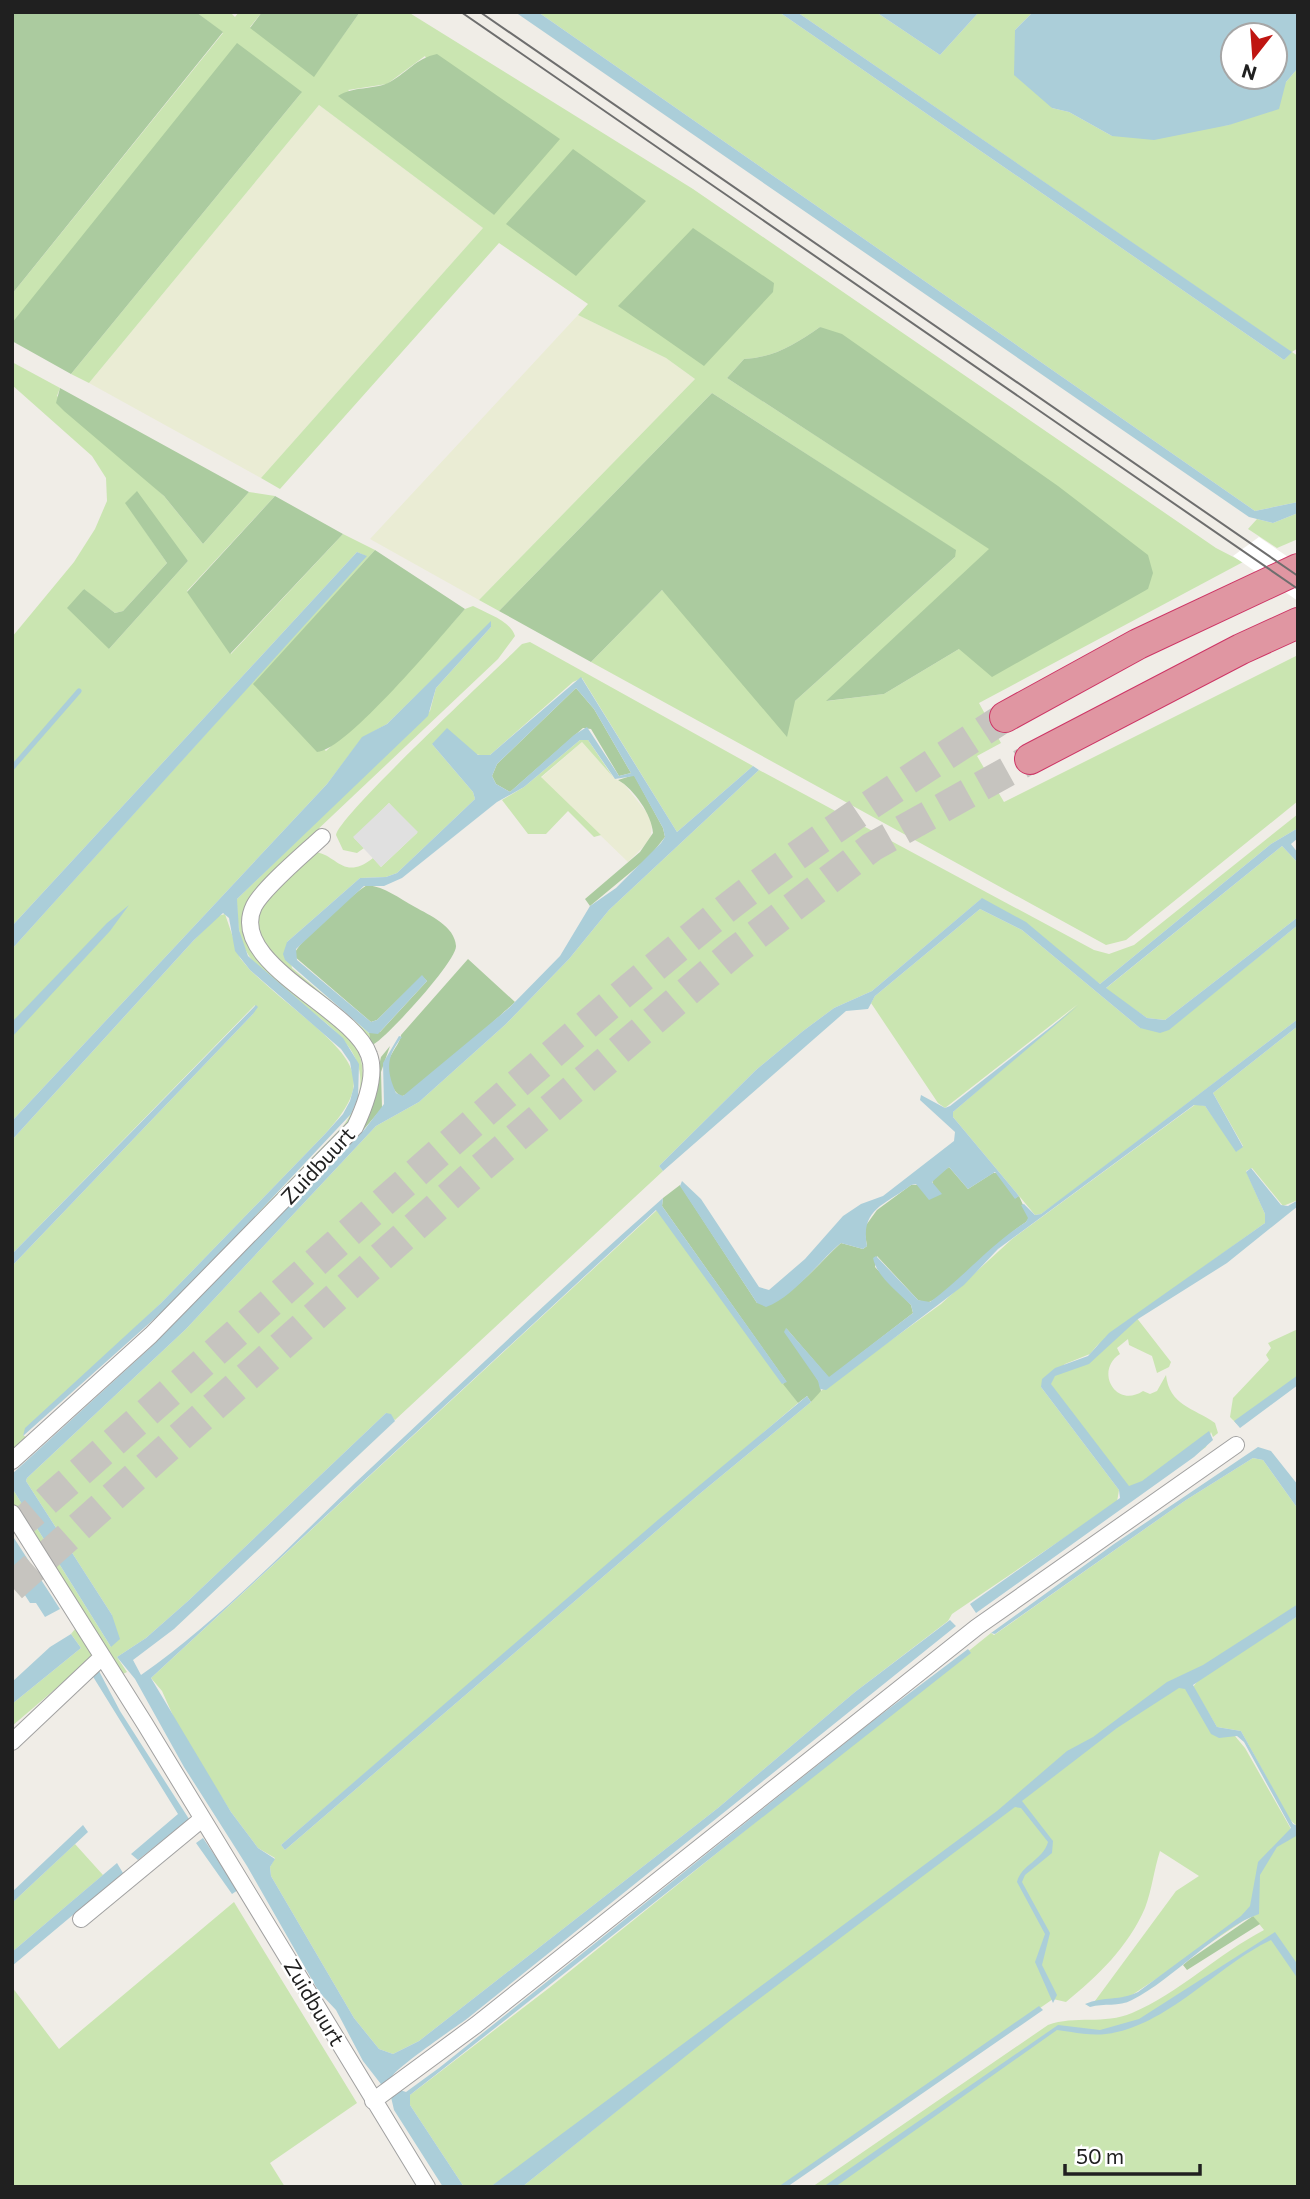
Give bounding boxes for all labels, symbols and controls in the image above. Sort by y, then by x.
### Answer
north arrow [1219,21,1289,91]
text: N [1239,60,1259,86]
street label: Zuidbuurt [275,1121,359,1209]
street label: Zuidbuurt [280,1954,350,2050]
scale bar [1065,2132,1200,2176]
text: 50 m [1076,2143,1124,2168]

